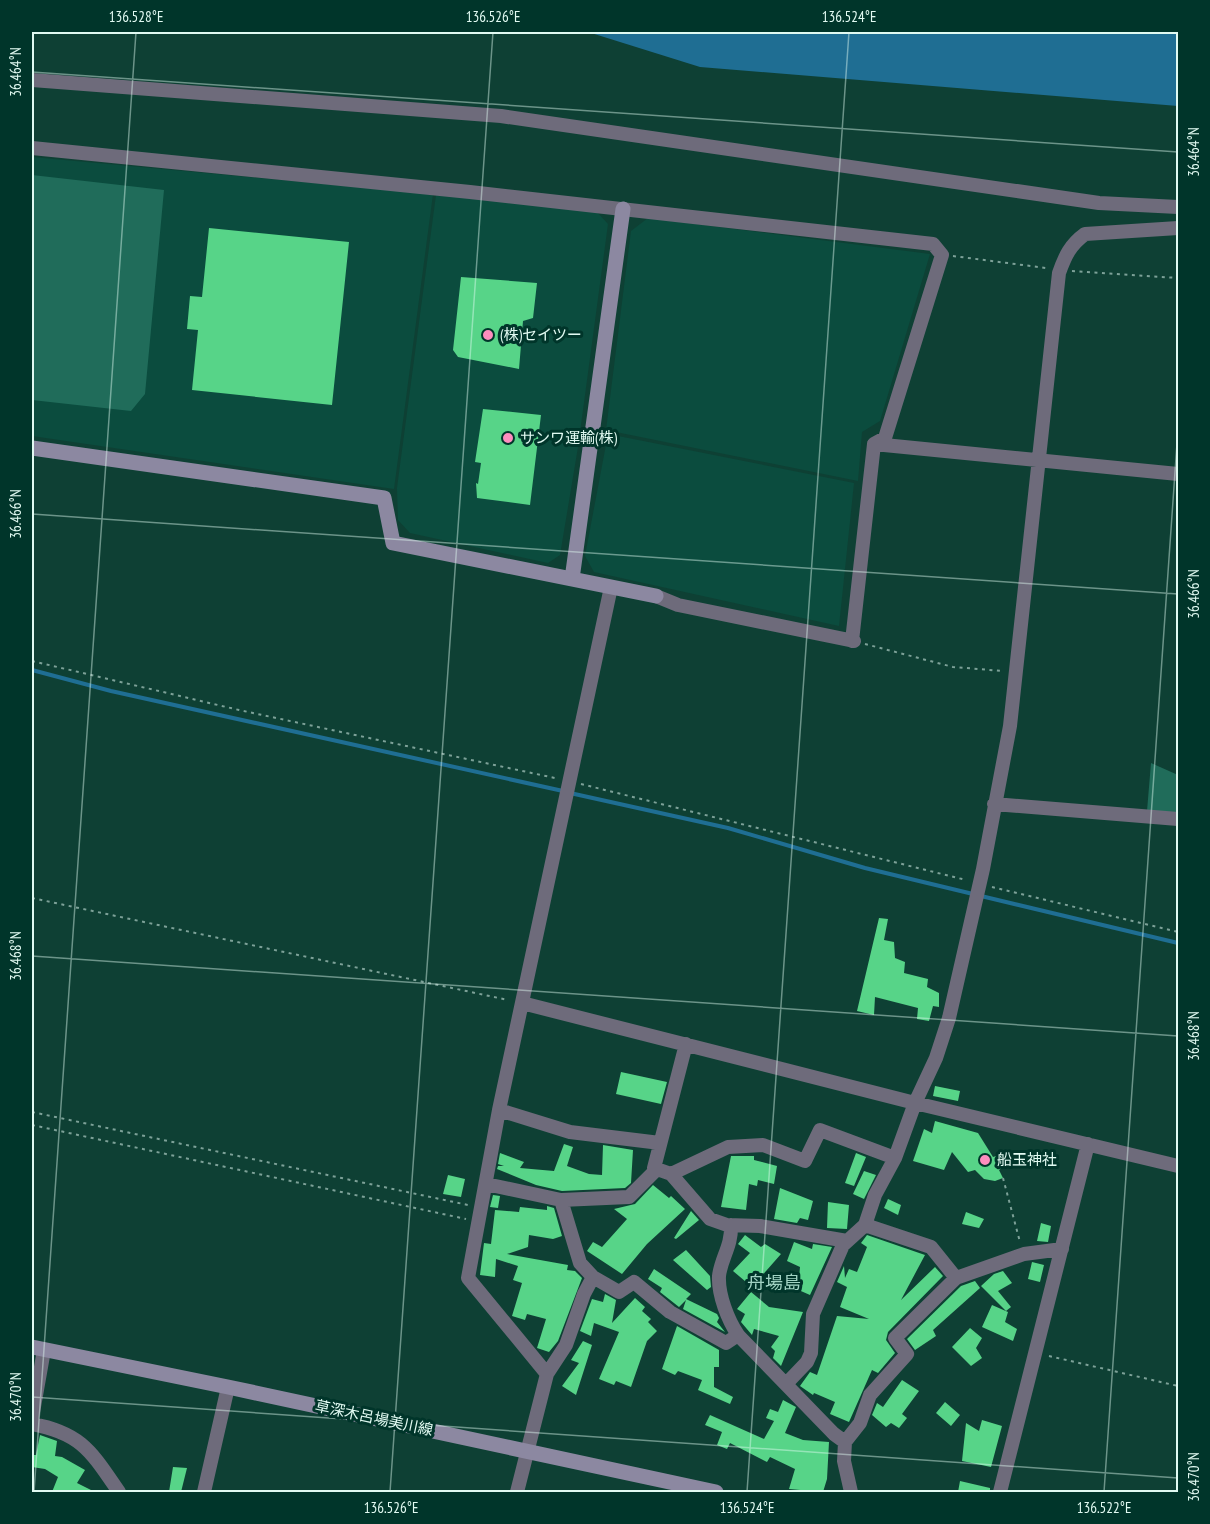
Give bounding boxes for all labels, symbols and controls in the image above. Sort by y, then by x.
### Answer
text: 136.528°E [109,7,163,26]
text: 136.526°E [466,7,520,26]
text: 136.524°E [822,7,876,26]
text: 36.464°N [6,47,25,97]
text: 36.464°N [1184,127,1203,177]
place label: (株)セイツー [500,325,582,344]
marker: (株)セイツー [481,328,495,342]
place label: サンワ運輸(株) [520,428,617,447]
marker: サンワ運輸(株) [501,431,515,445]
text: 36.466°N [6,489,25,539]
text: 36.466°N [1184,569,1203,619]
text: 36.468°N [6,931,25,981]
text: 36.468°N [1184,1011,1203,1061]
place label: 船玉神社 [997,1150,1057,1169]
marker: 船玉神社 [978,1153,992,1167]
district label: 舟場島 [747,1271,801,1294]
text: 36.470°N [6,1372,25,1422]
street label: 草深木呂場美川線 [313,1396,435,1439]
text: 36.470°N [1184,1452,1203,1502]
text: 136.526°E [364,1498,418,1517]
text: 136.524°E [720,1498,774,1517]
text: 136.522°E [1077,1498,1131,1517]

